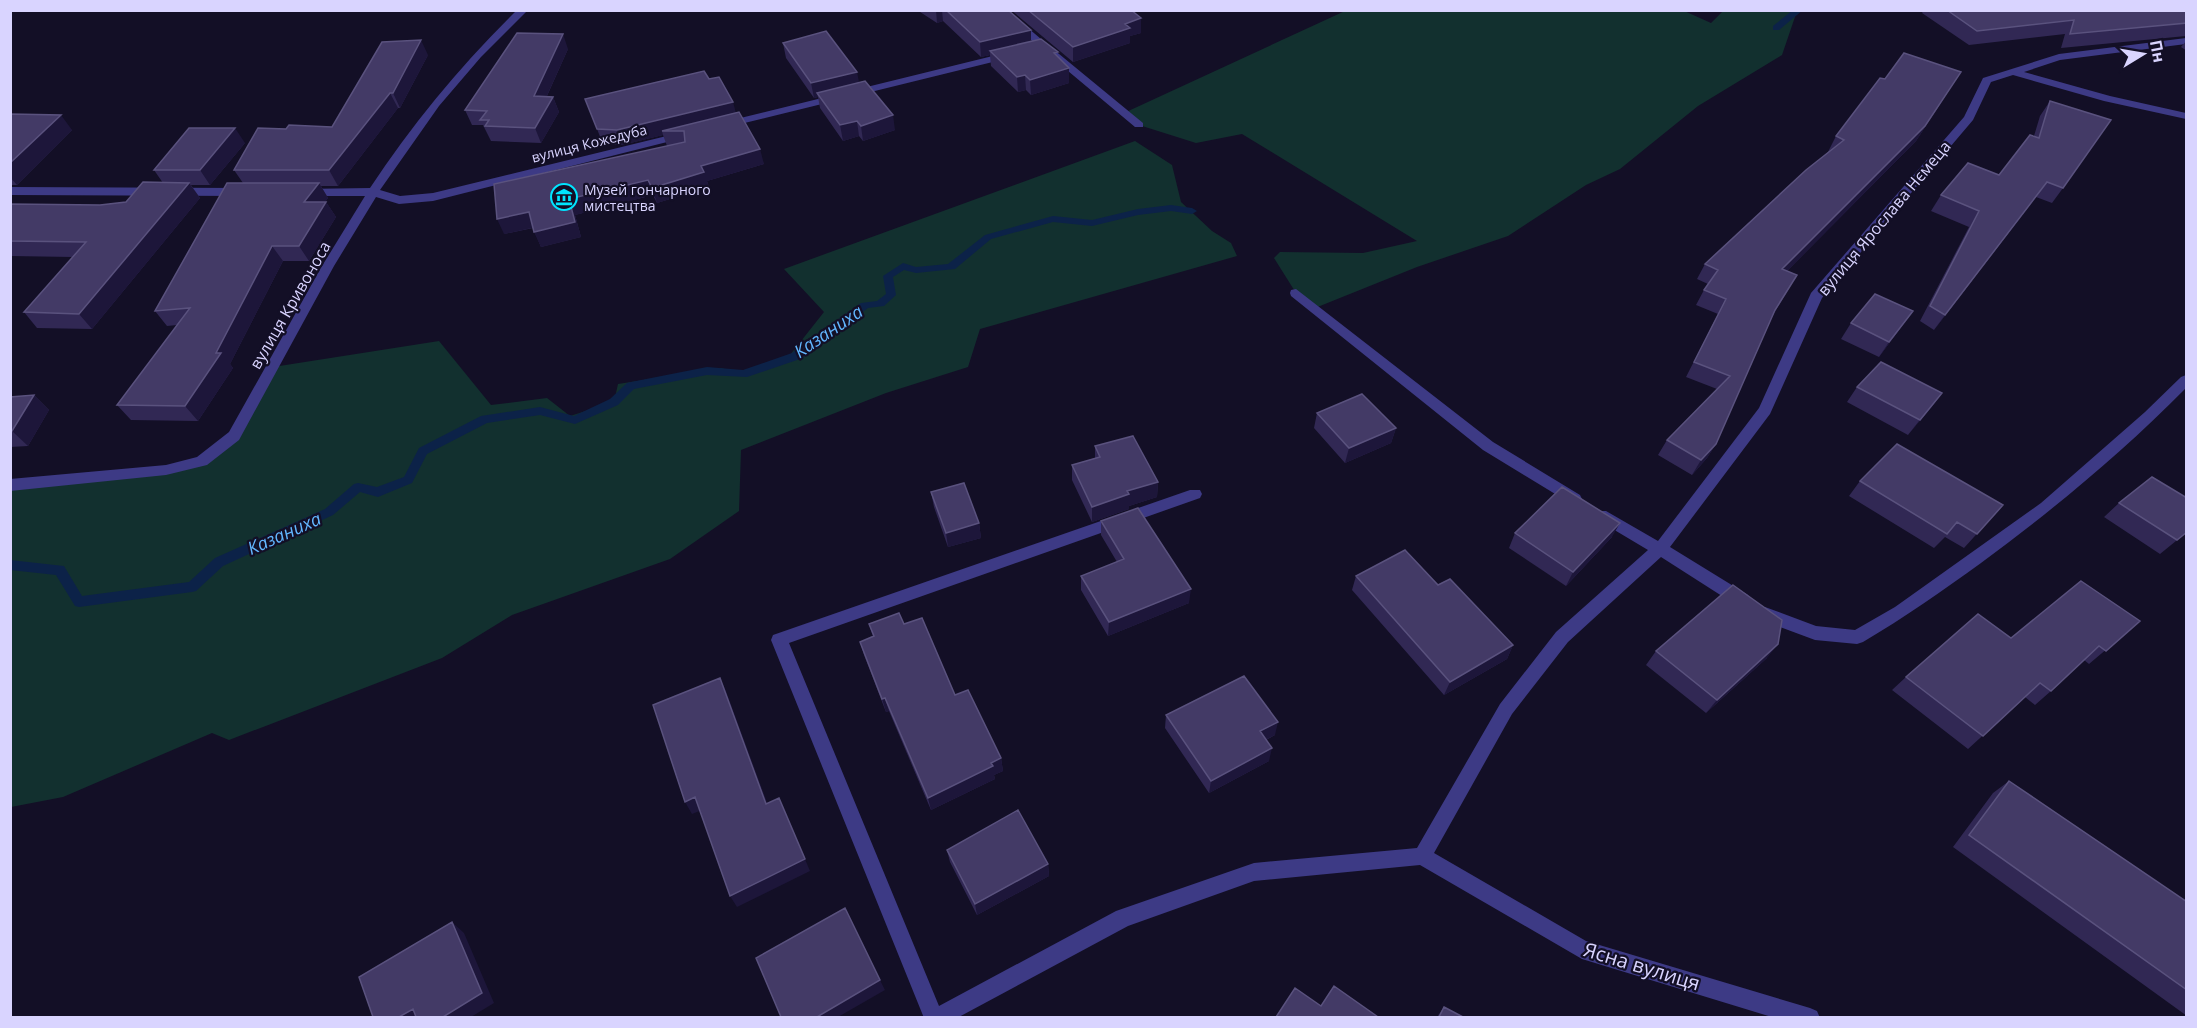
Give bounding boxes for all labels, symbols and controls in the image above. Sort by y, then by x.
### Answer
north arrow [2113,24,2173,84]
text: Пн [2145,38,2171,64]
street label: вулиця Кожедуба [529,119,649,167]
street label: вулиця Ярослава Нємеца [1812,136,1956,300]
place label: Музей гончарного мистецтва [584,180,711,215]
museum icon: Музей гончарного мистецтва [549,182,579,212]
street label: вулиця Кривоноса [244,237,336,373]
water label: Казаниха [789,299,867,363]
water label: Казаниха [243,506,325,560]
street label: Ясна вулиця [1580,935,1704,997]

